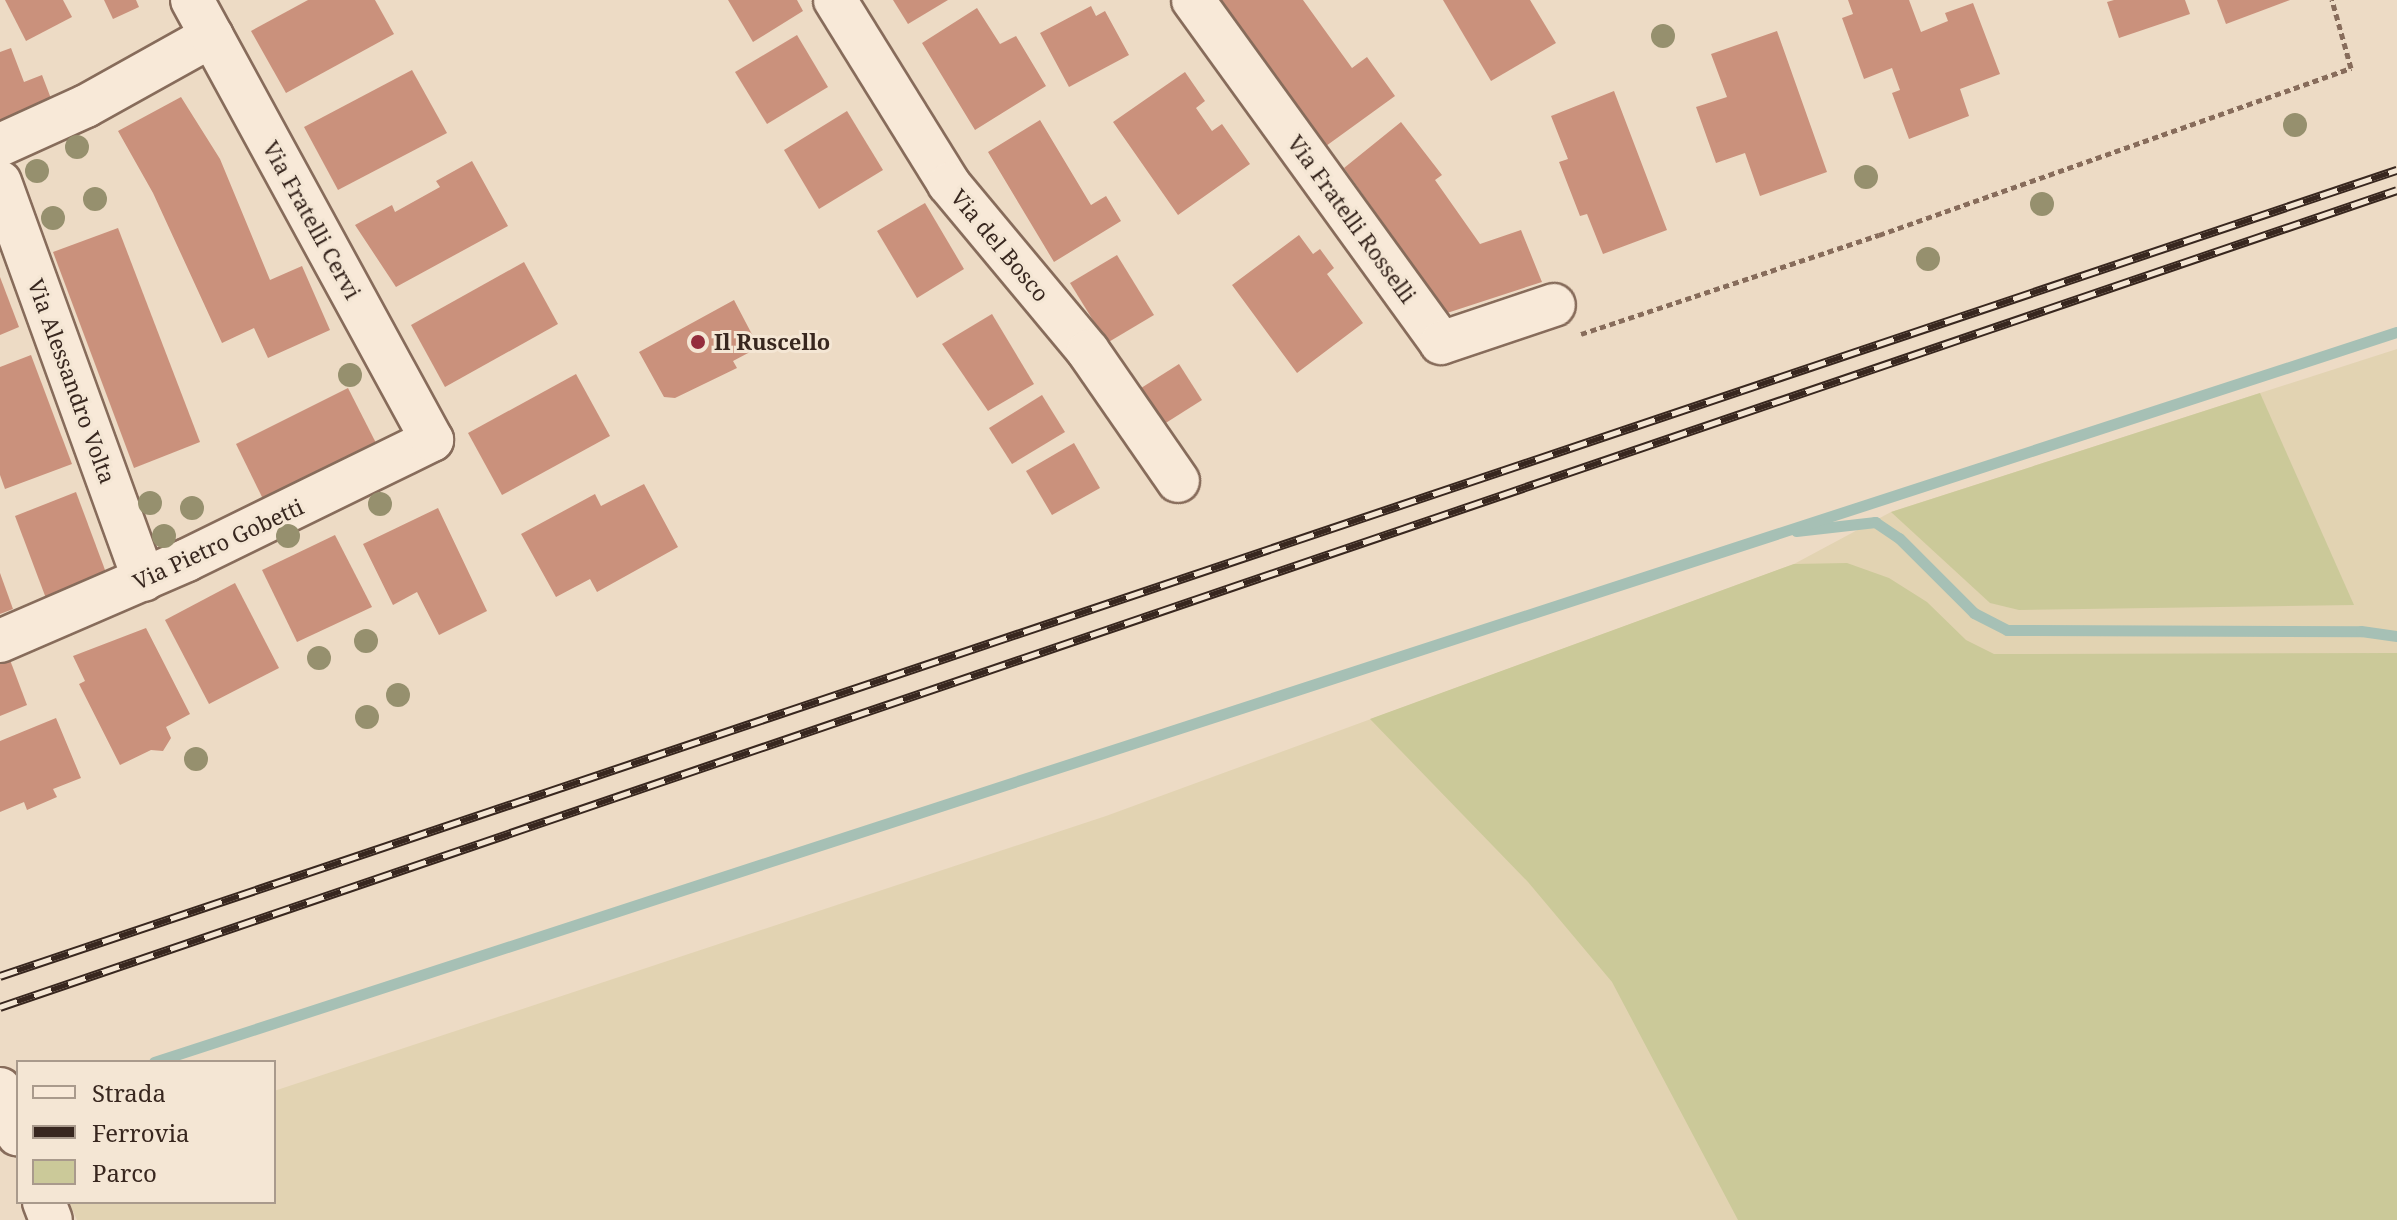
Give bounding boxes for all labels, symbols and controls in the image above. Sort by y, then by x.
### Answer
street label: Via Fratelli Rosselli [1282,130,1422,308]
street label: Via Fratelli Cervi [258,136,366,304]
street label: Via del Bosco [945,184,1055,306]
street label: Via Alessandro Volta [23,275,121,487]
place label: Il Ruscello [714,329,830,355]
marker: Il Ruscello [689,333,707,351]
street label: Via Pietro Gobetti [129,493,307,595]
legend [16,1060,276,1204]
text: Strada [92,1076,166,1109]
text: Ferrovia [92,1116,190,1149]
text: Parco [92,1156,157,1189]

